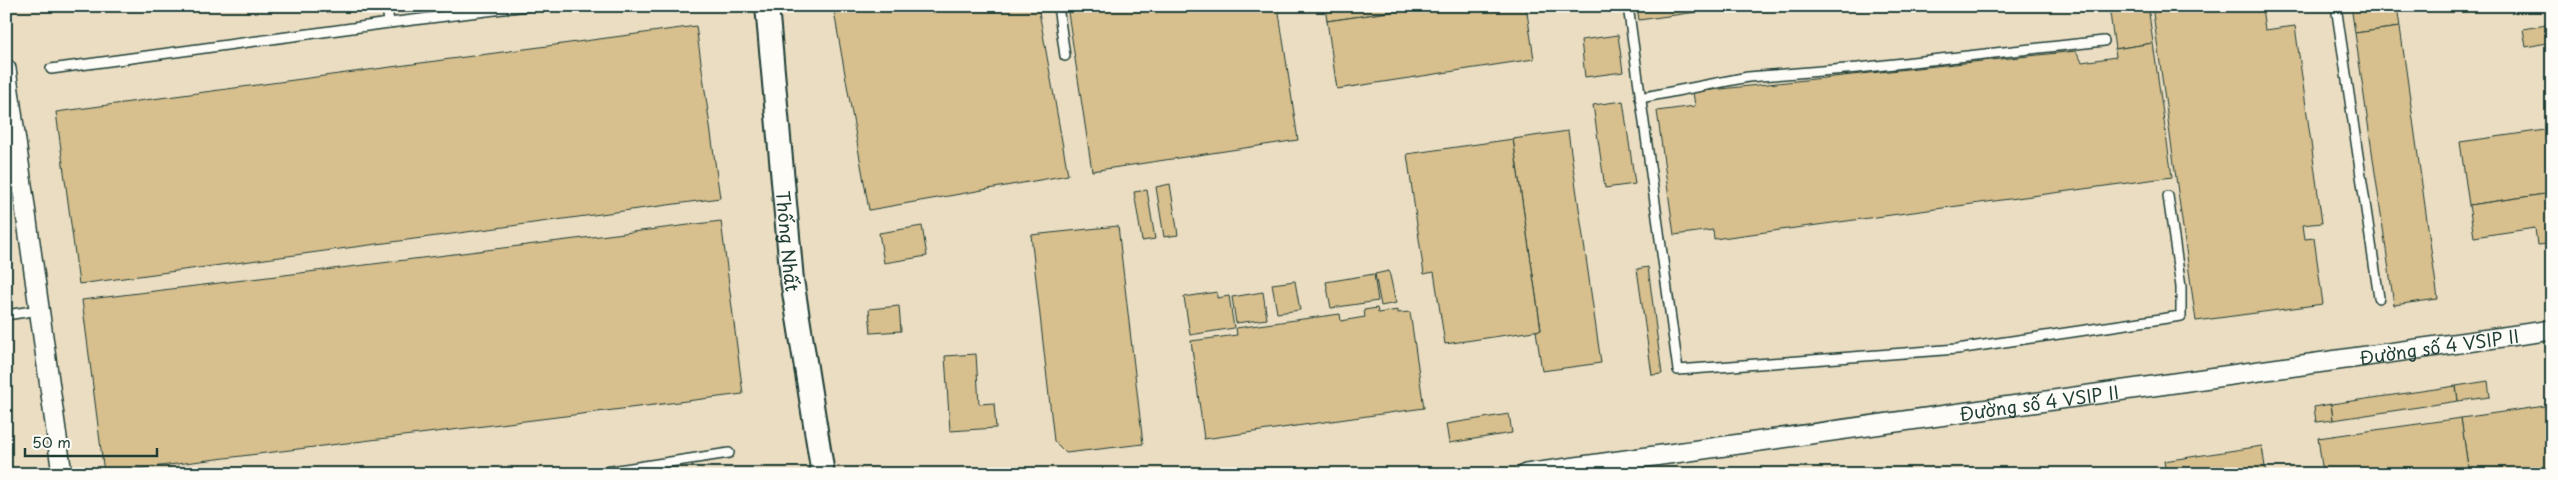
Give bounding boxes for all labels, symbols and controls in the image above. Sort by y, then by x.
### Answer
street label: Thống Nhất [770,189,807,293]
street label: Đường số 4 VSIP II [2358,321,2521,370]
street label: Đường số 4 VSIP II [1958,377,2120,427]
scale bar [25,425,158,457]
text: 50 m [32,430,71,453]

